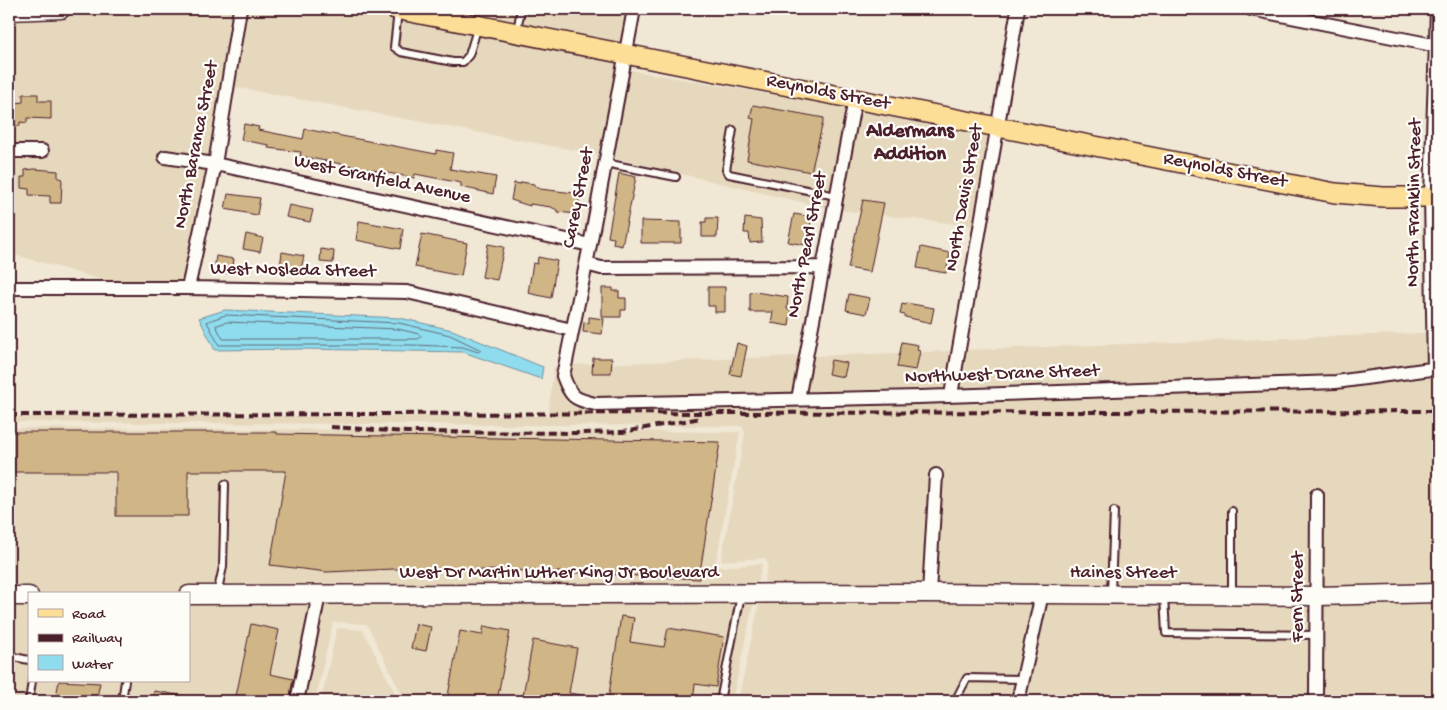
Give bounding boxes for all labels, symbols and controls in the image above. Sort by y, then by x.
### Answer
street label: North Baranca Street [169,57,225,231]
street label: Reynolds Street [764,70,894,117]
street label: North Franklin Street [1402,116,1428,287]
street label: North Davis Street [941,120,990,273]
district label: Aldermans Addition [865,121,955,167]
street label: Carey Street [558,144,600,250]
street label: Reynolds Street [1161,148,1291,195]
street label: West Granfield Avenue [291,150,473,210]
street label: North Pearl Street [783,168,834,320]
street label: West Nosleda Street [210,258,378,284]
street label: Northwest Drane Street [904,360,1102,390]
street label: Fern Street [1287,550,1310,643]
street label: West Dr Martin Luther King Jr Boulevard [399,562,720,585]
street label: Haines Street [1070,562,1178,585]
legend [28,592,190,682]
text: Road [72,606,106,624]
text: Railway [72,630,123,648]
text: Water [72,656,114,674]

